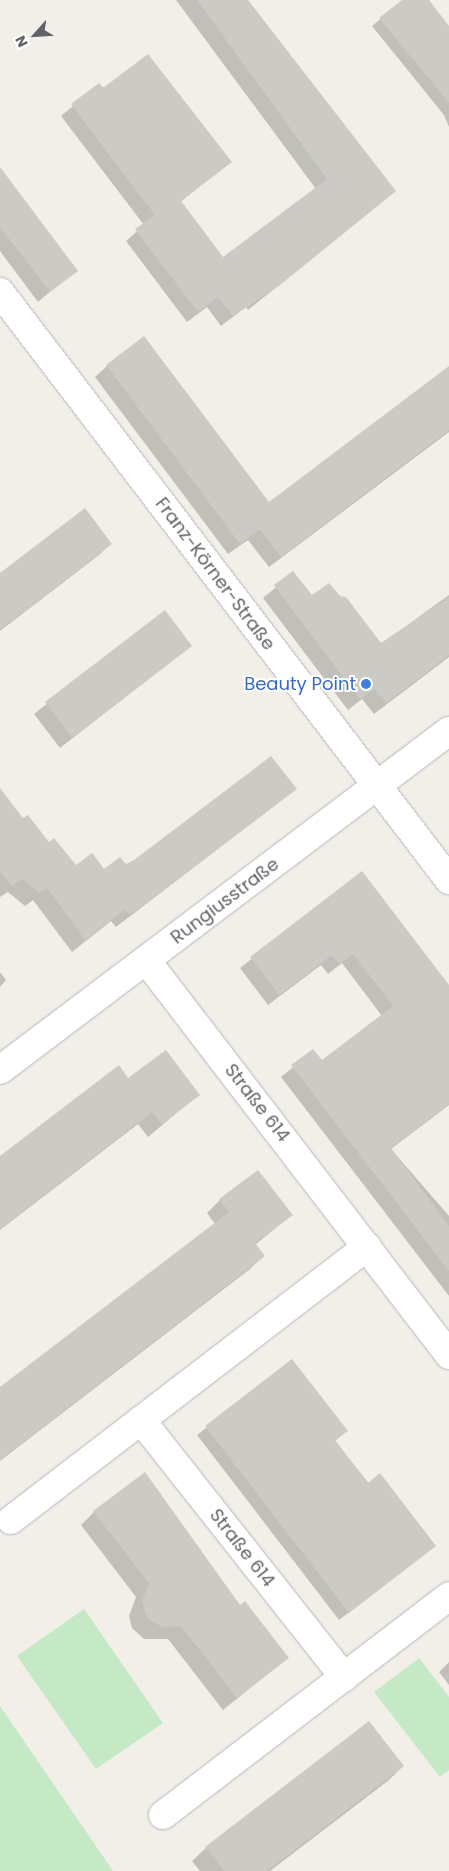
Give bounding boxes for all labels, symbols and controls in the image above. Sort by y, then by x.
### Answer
north arrow [10,10,60,60]
text: N [10,32,33,51]
street label: Franz-Körner-Straße [151,493,279,655]
place label: Beauty Point [244,673,356,695]
marker: Beauty Point [360,678,372,690]
street label: Rungiusstraße [167,853,283,949]
street label: Straße 614 [220,1060,294,1146]
street label: Straße 614 [205,1505,279,1591]

